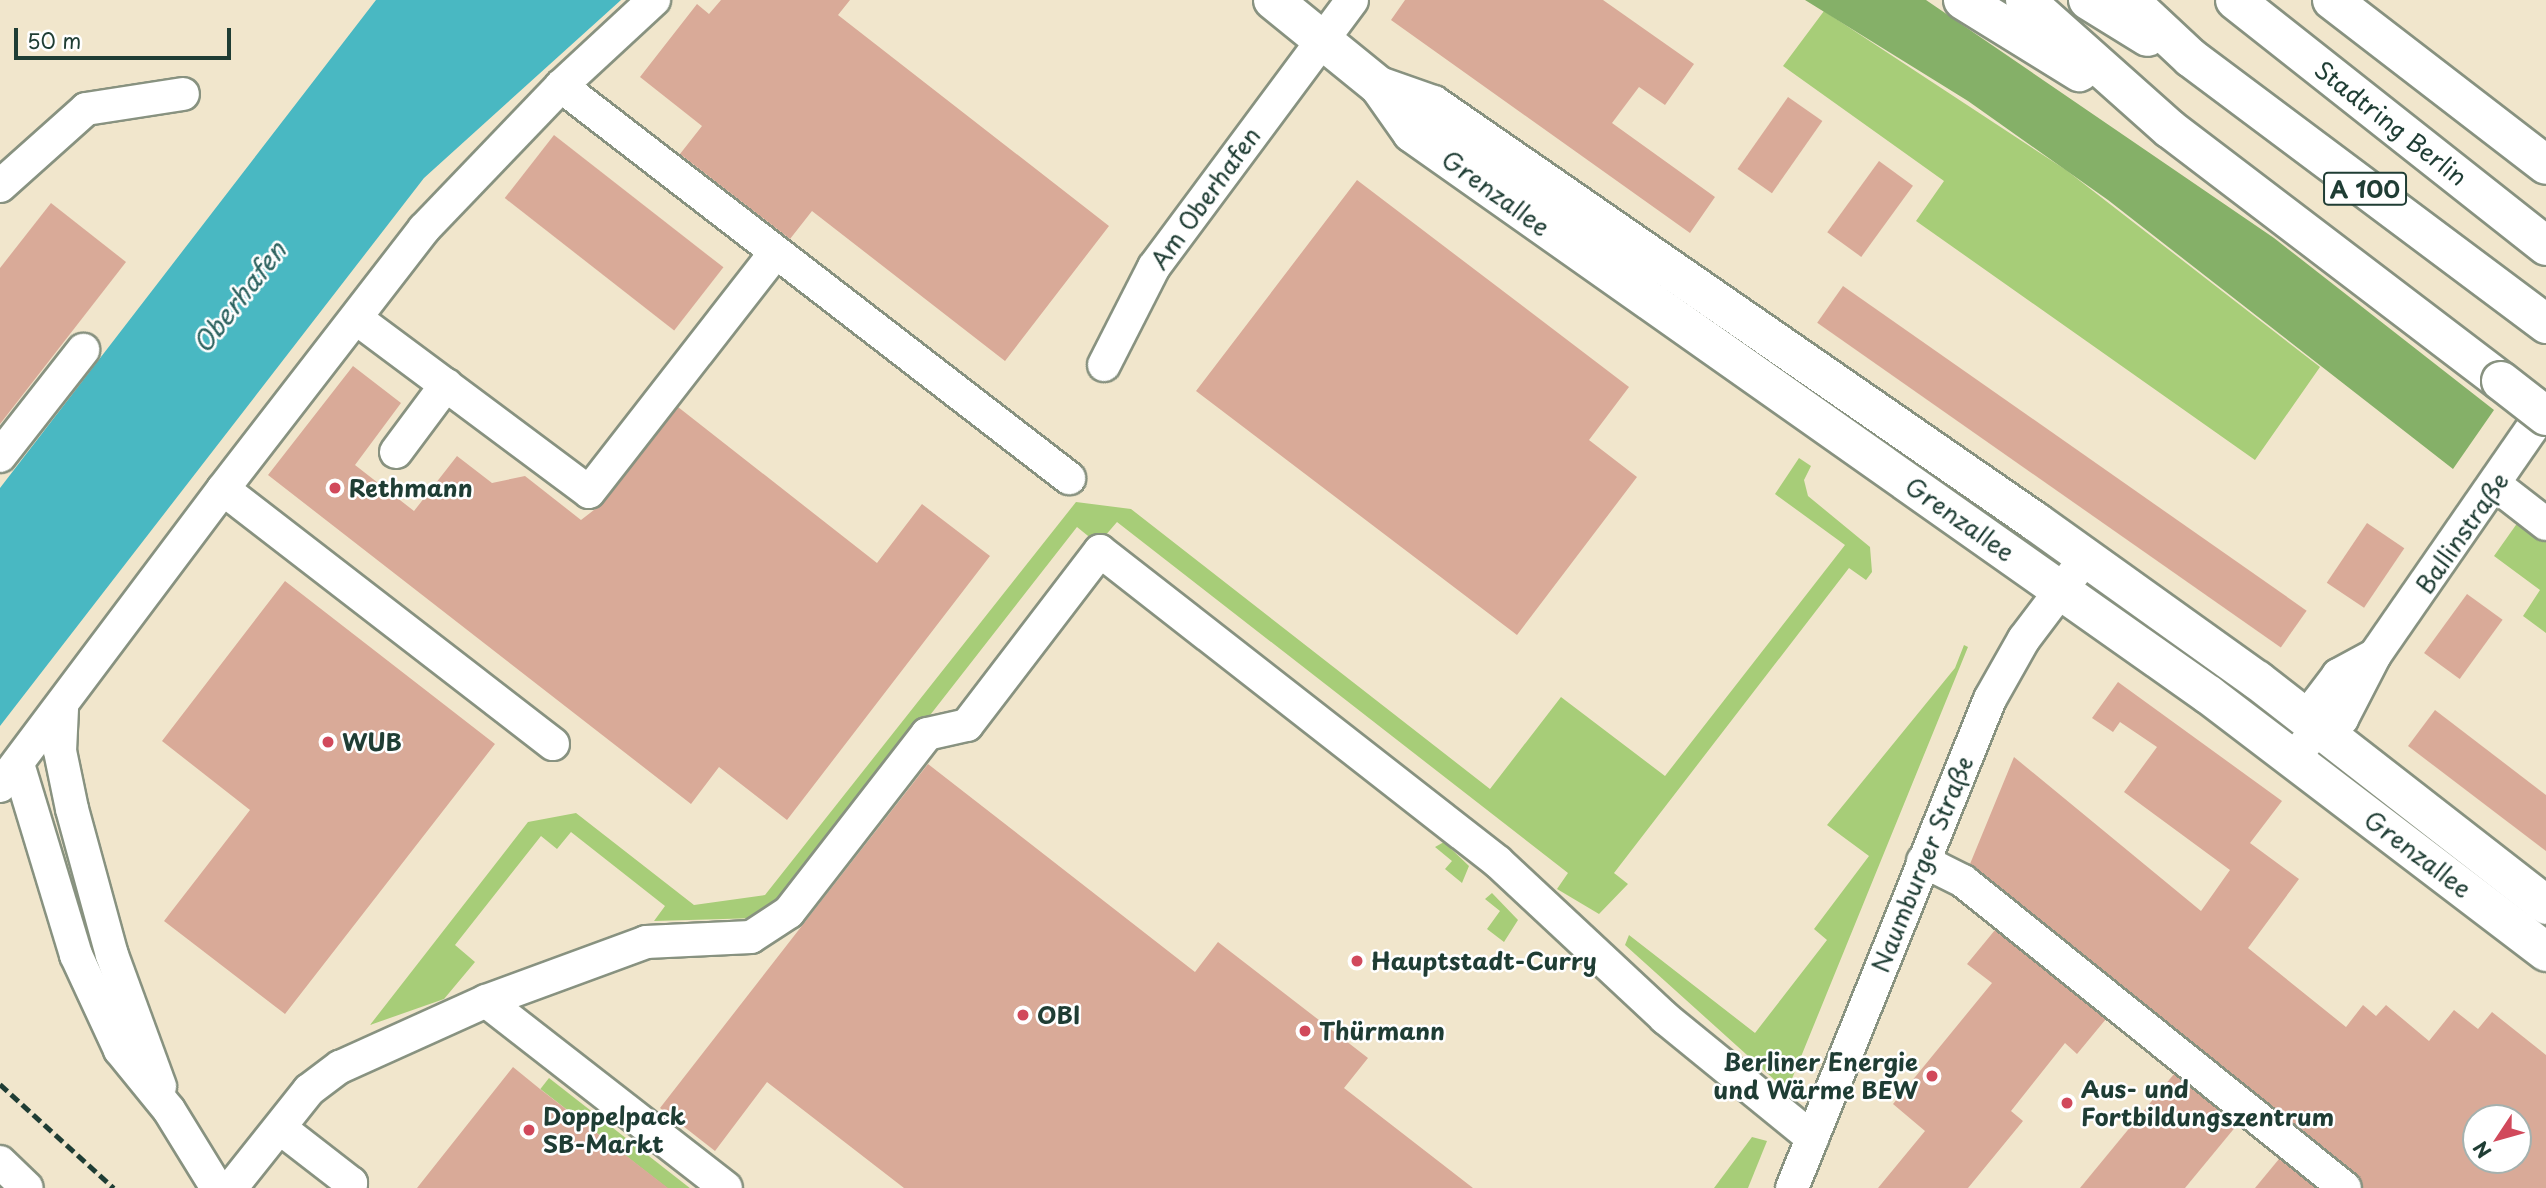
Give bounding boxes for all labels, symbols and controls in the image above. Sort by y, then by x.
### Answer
scale bar [18,14,234,58]
text: 50 m [27,24,81,56]
street label: Stadtring Berlin [2308,54,2474,192]
street label: Am Oberhafen [1143,121,1267,275]
street label: Grenzallee [1436,144,1556,242]
road number: A 100 [2321,170,2409,208]
water label: Oberhafen [186,235,292,359]
street label: Ballinstraße [2410,467,2514,599]
street label: Grenzallee [1900,471,2020,567]
place label: Rethmann [349,474,473,502]
marker: Rethmann [327,480,343,496]
place label: WUB [342,728,402,756]
marker: WUB [320,734,336,750]
street label: Naumburger Straße [1865,751,1979,977]
street label: Grenzallee [2359,805,2477,903]
place label: Hauptstadt-Curry [1371,947,1597,975]
marker: Hauptstadt-Curry [1349,953,1365,969]
place label: OBI [1037,1001,1080,1029]
marker: OBI [1015,1007,1031,1023]
place label: Thürmann [1319,1017,1445,1045]
marker: Thürmann [1297,1023,1313,1039]
place label: Berliner Energie und Wärme BEW [1712,1048,1918,1104]
marker: Berliner Energie und Wärme BEW [1924,1068,1940,1084]
place label: Aus- und Fortbildungszentrum [2081,1075,2334,1131]
marker: Aus- und Fortbildungszentrum [2059,1095,2075,1111]
place label: Doppelpack SB-Markt [543,1102,686,1158]
north arrow [2462,1104,2532,1174]
marker: Doppelpack SB-Markt [521,1122,537,1138]
text: N [2466,1136,2497,1164]

